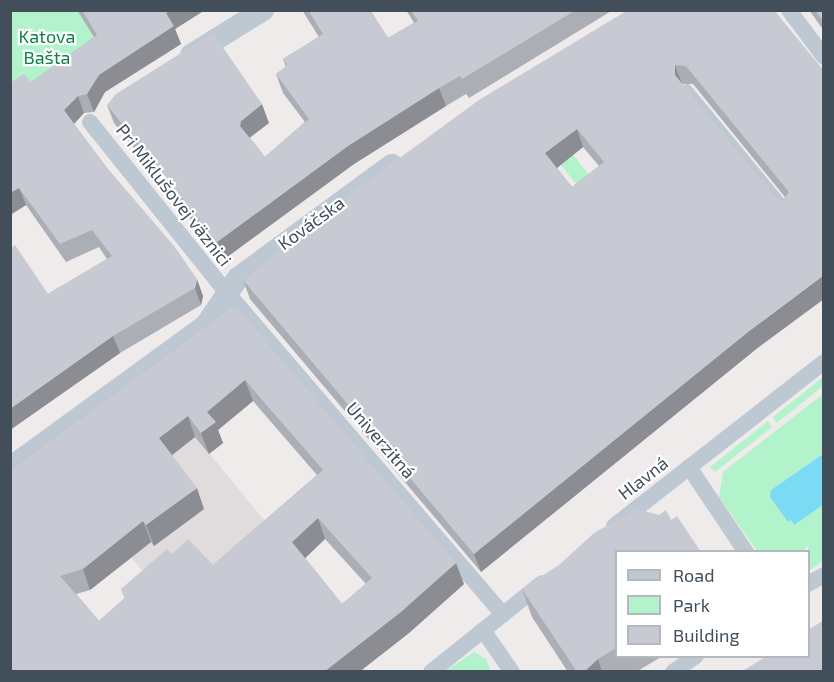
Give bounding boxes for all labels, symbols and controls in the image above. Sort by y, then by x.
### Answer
park label: Katova Bašta [19,26,75,68]
street label: Pri Miklušovej väznici [112,119,236,271]
street label: Kováčska [274,192,348,254]
street label: Univerzitná [342,397,420,483]
street label: Hlavná [614,452,672,504]
legend [615,550,810,658]
text: Road [673,564,714,586]
text: Park [673,594,710,616]
text: Building [673,624,740,646]

